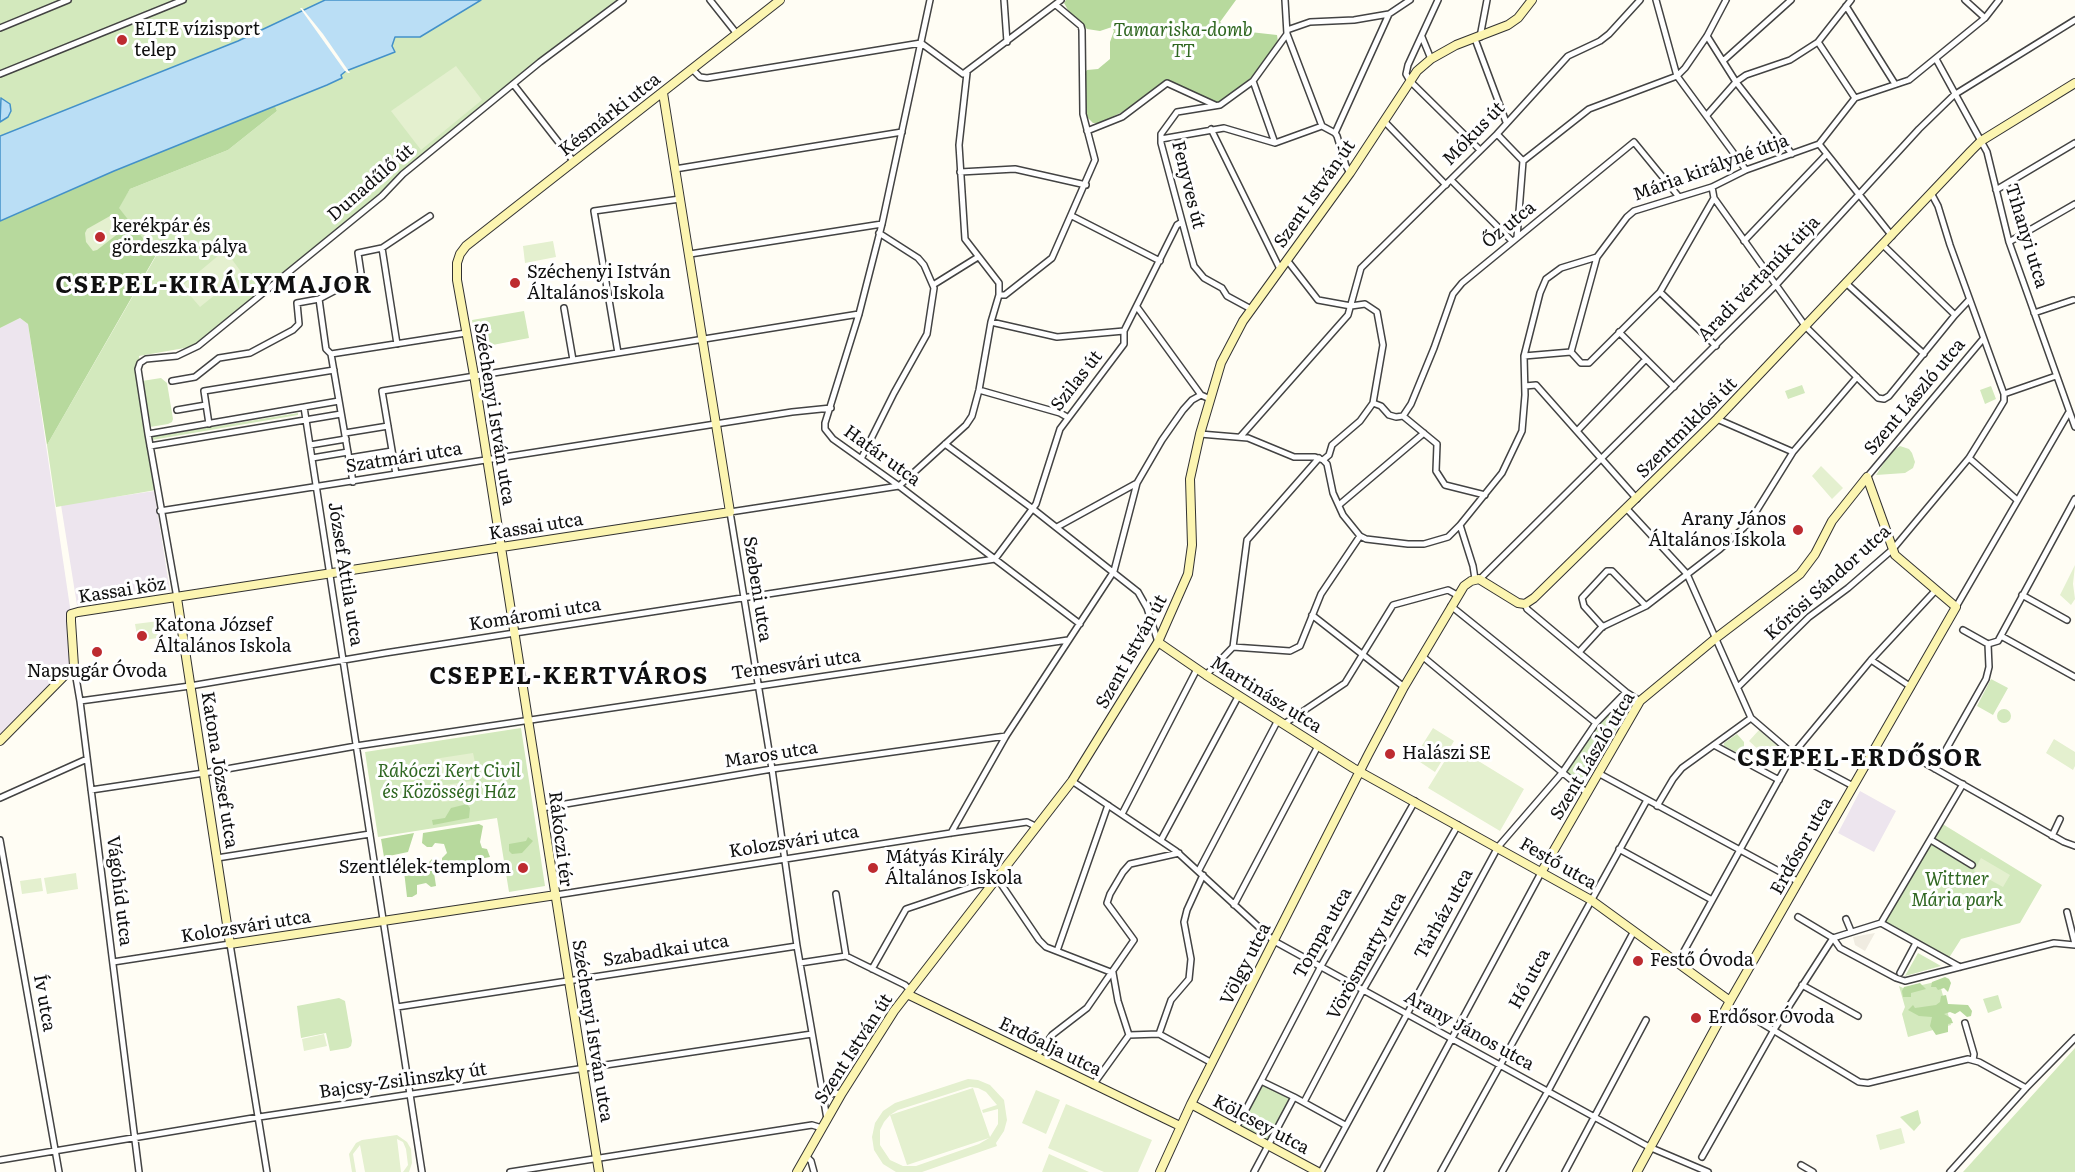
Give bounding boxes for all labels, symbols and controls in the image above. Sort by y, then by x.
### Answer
place label: ELTE vízisport telep [134,19,260,62]
park label: Tamariska-domb TT [1113,20,1253,63]
marker: ELTE vízisport telep [115,33,129,47]
street label: Késmárki utca [555,69,665,161]
street label: Mókus út [1438,98,1510,170]
street label: Mária királyné útja [1630,130,1792,206]
street label: Szent István út [1270,136,1360,252]
street label: Fenyves út [1167,139,1209,231]
street label: Dunadűlő út [324,140,418,226]
street label: Tihanyi utca [2000,181,2052,291]
street label: Őz utca [1478,197,1540,253]
street label: Aradi vértanúk útja [1693,212,1825,346]
place label: kerékpár és gördeszka pálya [112,216,247,258]
marker: kerékpár és gördeszka pálya [93,230,107,244]
place label: Széchenyi István Általános Iskola [527,262,671,304]
district label: CSEPEL-KIRÁLYMAJOR [55,272,373,300]
marker: Széchenyi István Általános Iskola [508,276,522,290]
street label: Széchenyi István utca [469,321,519,507]
street label: Szent László utca [1860,334,1970,460]
street label: Szilas út [1047,346,1107,416]
street label: Szentmiklósi út [1632,373,1742,483]
street label: Határ utca [839,421,925,491]
street label: Szatmári utca [344,438,464,478]
street label: József Attila utca [323,500,367,648]
street label: Kassai utca [487,509,585,545]
place label: Arany János Általános Iskola [1648,509,1786,552]
street label: Kőrösi Sándor utca [1761,521,1895,645]
marker: Arany János Általános Iskola [1791,523,1805,537]
street label: Szebeni utca [738,535,776,643]
street label: Kassai köz [77,573,167,609]
street label: Szent István út [1092,591,1172,713]
street label: Komáromi utca [468,594,602,636]
place label: Katona József Általános Iskola [154,615,292,658]
marker: Katona József Általános Iskola [135,629,149,643]
marker: Napsugár Óvoda [90,645,104,659]
street label: Temesvári utca [730,645,862,685]
street label: Martinász utca [1206,652,1326,738]
place label: Napsugár Óvoda [27,661,167,683]
district label: CSEPEL-KERTVÁROS [429,663,709,691]
street label: Szent László utca [1546,688,1640,824]
street label: Katona József utca [196,690,242,850]
street label: Maros utca [723,737,819,773]
place label: Halászi SE [1402,743,1491,765]
district label: CSEPEL-ERDŐSOR [1737,745,1983,773]
marker: Halászi SE [1383,747,1397,761]
park label: Rákóczi Kert Civil és Közösségi Ház [377,761,521,804]
street label: Rákóczi tér [543,790,577,888]
street label: Erdősor utca [1766,793,1838,899]
street label: Kolozsvári utca [727,821,861,863]
street label: Festő utca [1516,833,1600,895]
street label: Vágóhíd utca [102,835,136,947]
place label: Mátyás Király Általános Iskola [885,847,1023,890]
place label: Szentlélek-templom [339,857,511,879]
marker: Szentlélek-templom [516,861,530,875]
marker: Mátyás Király Általános Iskola [866,861,880,875]
street label: Tárház utca [1410,865,1478,963]
park label: Wittner Mária park [1911,869,2003,912]
street label: Tompa utca [1289,884,1357,982]
street label: Vörösmarty utca [1323,888,1411,1024]
street label: Kolozsvári utca [179,906,313,948]
street label: Völgy utca [1216,919,1276,1009]
street label: Szabadkai utca [601,930,731,972]
street label: Széchenyi István utca [567,938,617,1124]
street label: Hő utca [1505,945,1555,1013]
place label: Festő Óvoda [1650,950,1754,972]
marker: Festő Óvoda [1631,954,1645,968]
street label: Ív utca [28,973,60,1033]
street label: Arany János utca [1400,986,1538,1076]
street label: Szent István út [810,990,898,1108]
place label: Erdősor Óvoda [1708,1007,1835,1029]
marker: Erdősor Óvoda [1689,1011,1703,1025]
street label: Erdőalja utca [995,1013,1105,1081]
street label: Bajcsy-Zsilinszky út [318,1059,488,1103]
street label: Kölcsey utca [1209,1091,1313,1159]

